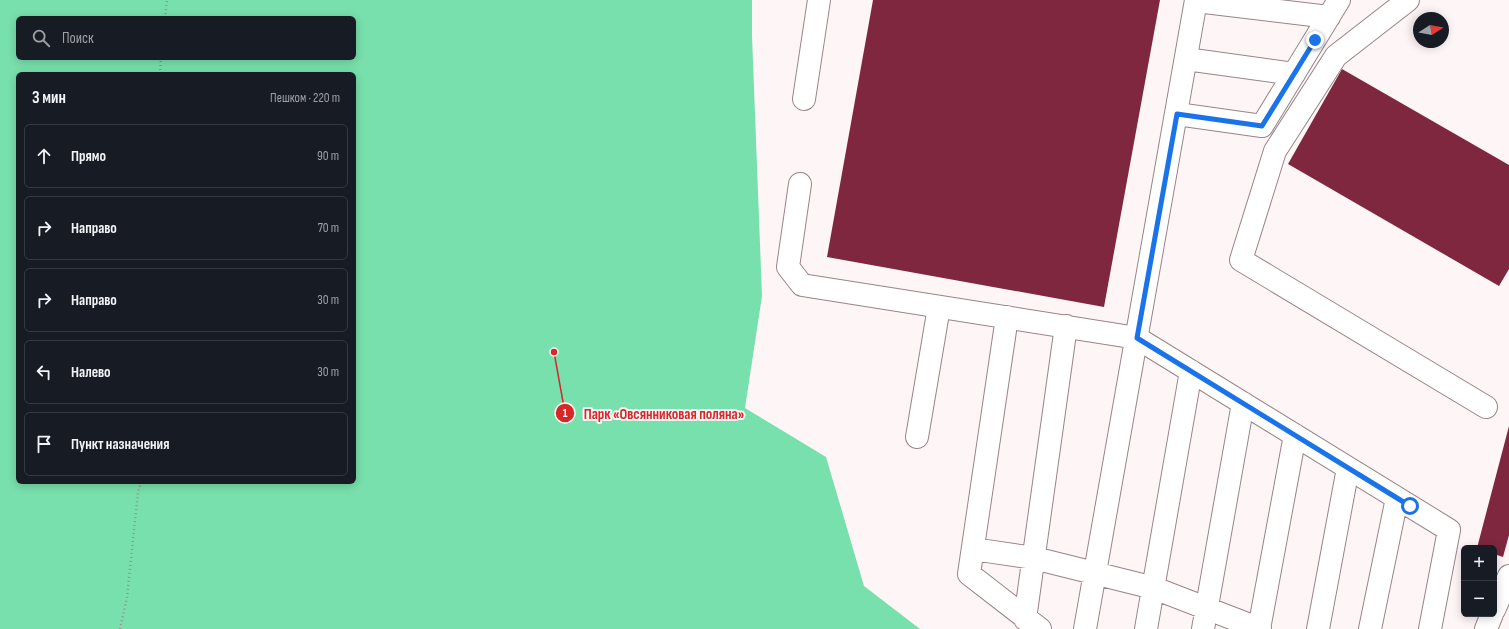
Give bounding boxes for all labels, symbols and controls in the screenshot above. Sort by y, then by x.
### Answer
north arrow [1413,12,1449,48]
search box [16,16,356,60]
icon: search [30,27,52,49]
text: Поиск [62,29,94,48]
route end [1306,31,1324,49]
text: 3 мин [32,88,66,108]
text: Пешком · 220 m [270,90,340,106]
icon: ahead [33,145,55,167]
text: Прямо [71,147,106,166]
text: 90 m [317,148,339,164]
icon: right [33,217,55,239]
text: Направо [71,219,117,238]
text: 70 m [318,220,339,236]
icon: right [33,289,55,311]
text: Направо [71,291,117,310]
text: 30 m [317,292,339,308]
icon: left [33,361,55,383]
text: Налево [71,363,111,382]
text: 30 m [317,364,339,380]
callout: Парк «Овсянниковая поляна» [555,400,752,427]
text: Парк «Овсянниковая поляна» [584,405,745,424]
text: 1 [563,406,568,421]
icon: arrive [33,433,55,455]
text: Пункт назначения [71,435,169,454]
route start [1401,497,1419,515]
map controls [1461,545,1497,617]
button: + [1461,545,1497,581]
button: − [1461,581,1497,617]

